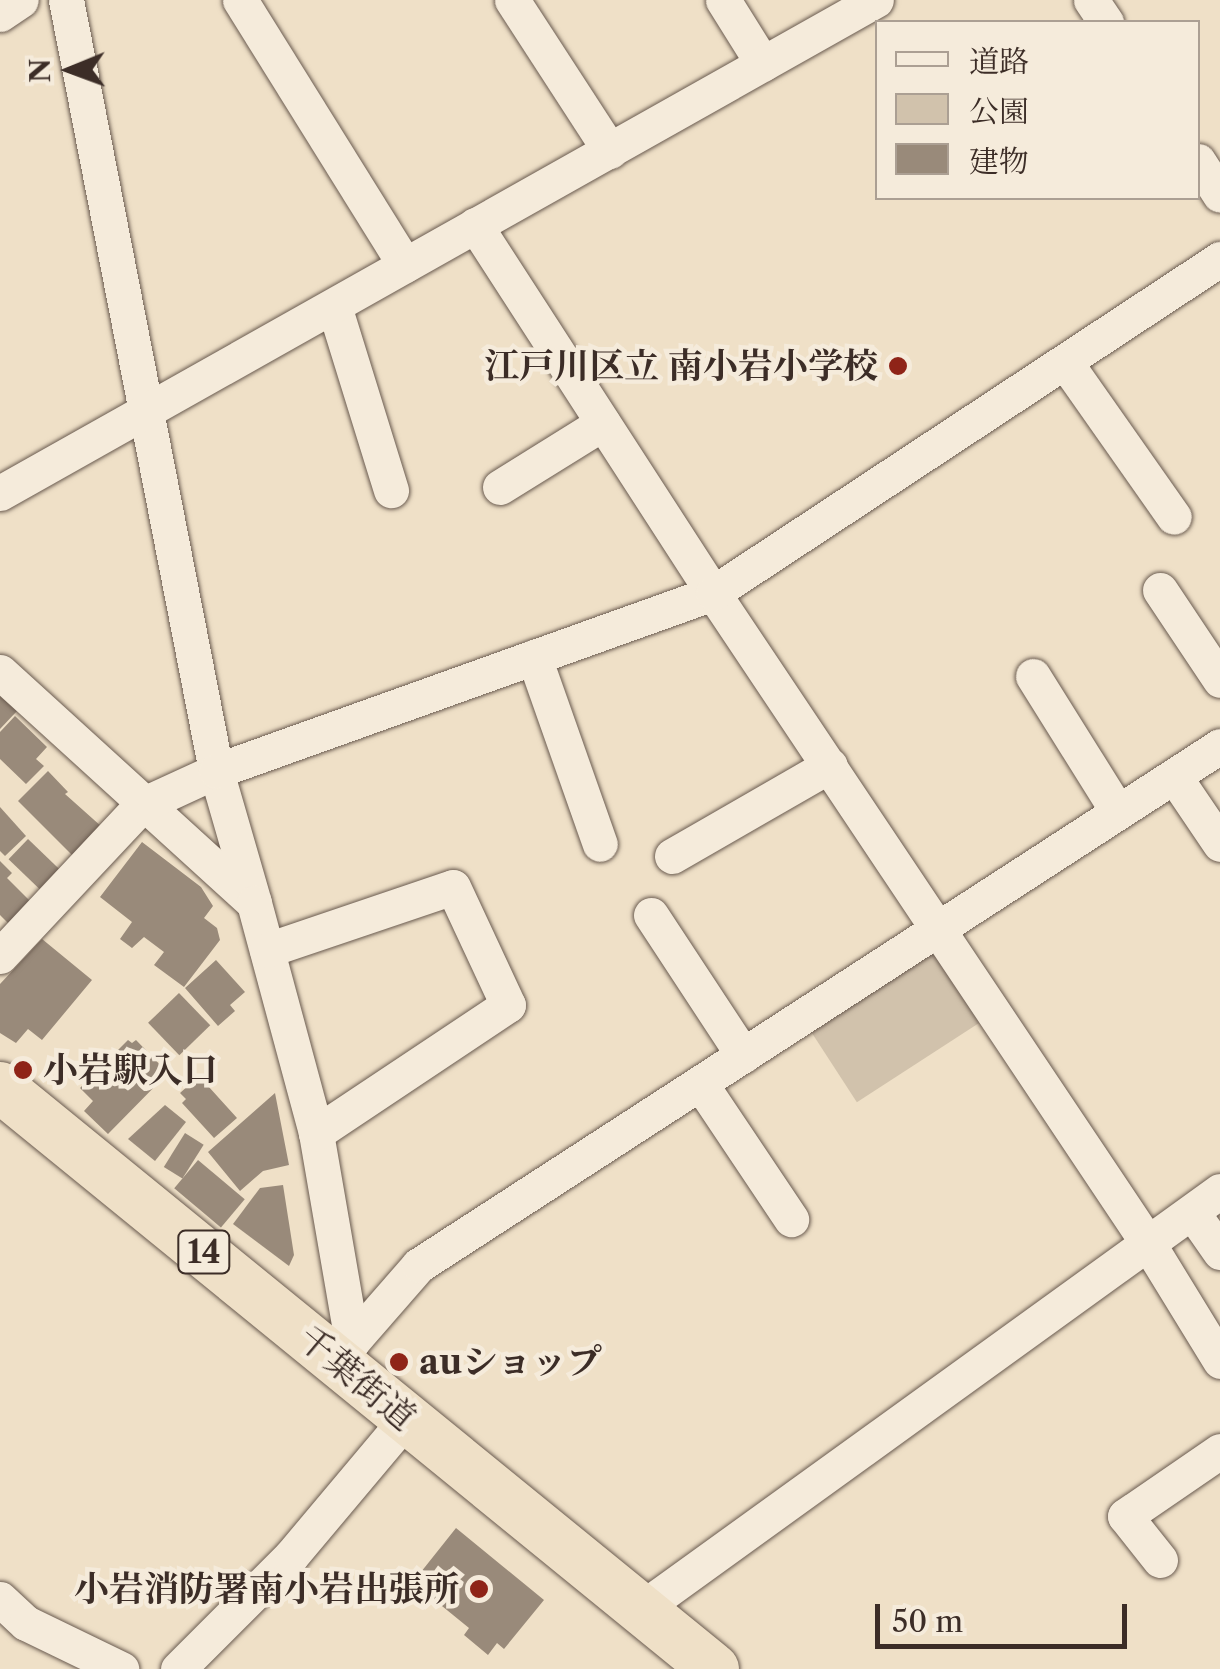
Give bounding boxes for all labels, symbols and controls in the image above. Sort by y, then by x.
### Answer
north arrow [20,20,120,120]
legend [875,20,1200,200]
text: 道路 [969,43,1029,80]
text: N [23,58,57,83]
text: 公園 [969,93,1029,130]
text: 建物 [969,143,1029,180]
place label: 江戸川区立 南小岩小学校 [484,345,878,387]
marker: 江戸川区立 南小岩小学校 [887,355,909,377]
place label: 小岩駅入口 [43,1049,218,1091]
marker: 小岩駅入口 [12,1059,34,1081]
road number: 14 [176,1225,232,1279]
street label: 千葉街道 [290,1317,424,1439]
place label: auショップ [419,1341,602,1383]
marker: auショップ [388,1351,410,1373]
place label: 小岩消防署南小岩出張所 [74,1568,459,1610]
marker: 小岩消防署南小岩出張所 [468,1578,490,1600]
scale bar [880,1584,1132,1646]
text: 50 m [892,1603,963,1640]

